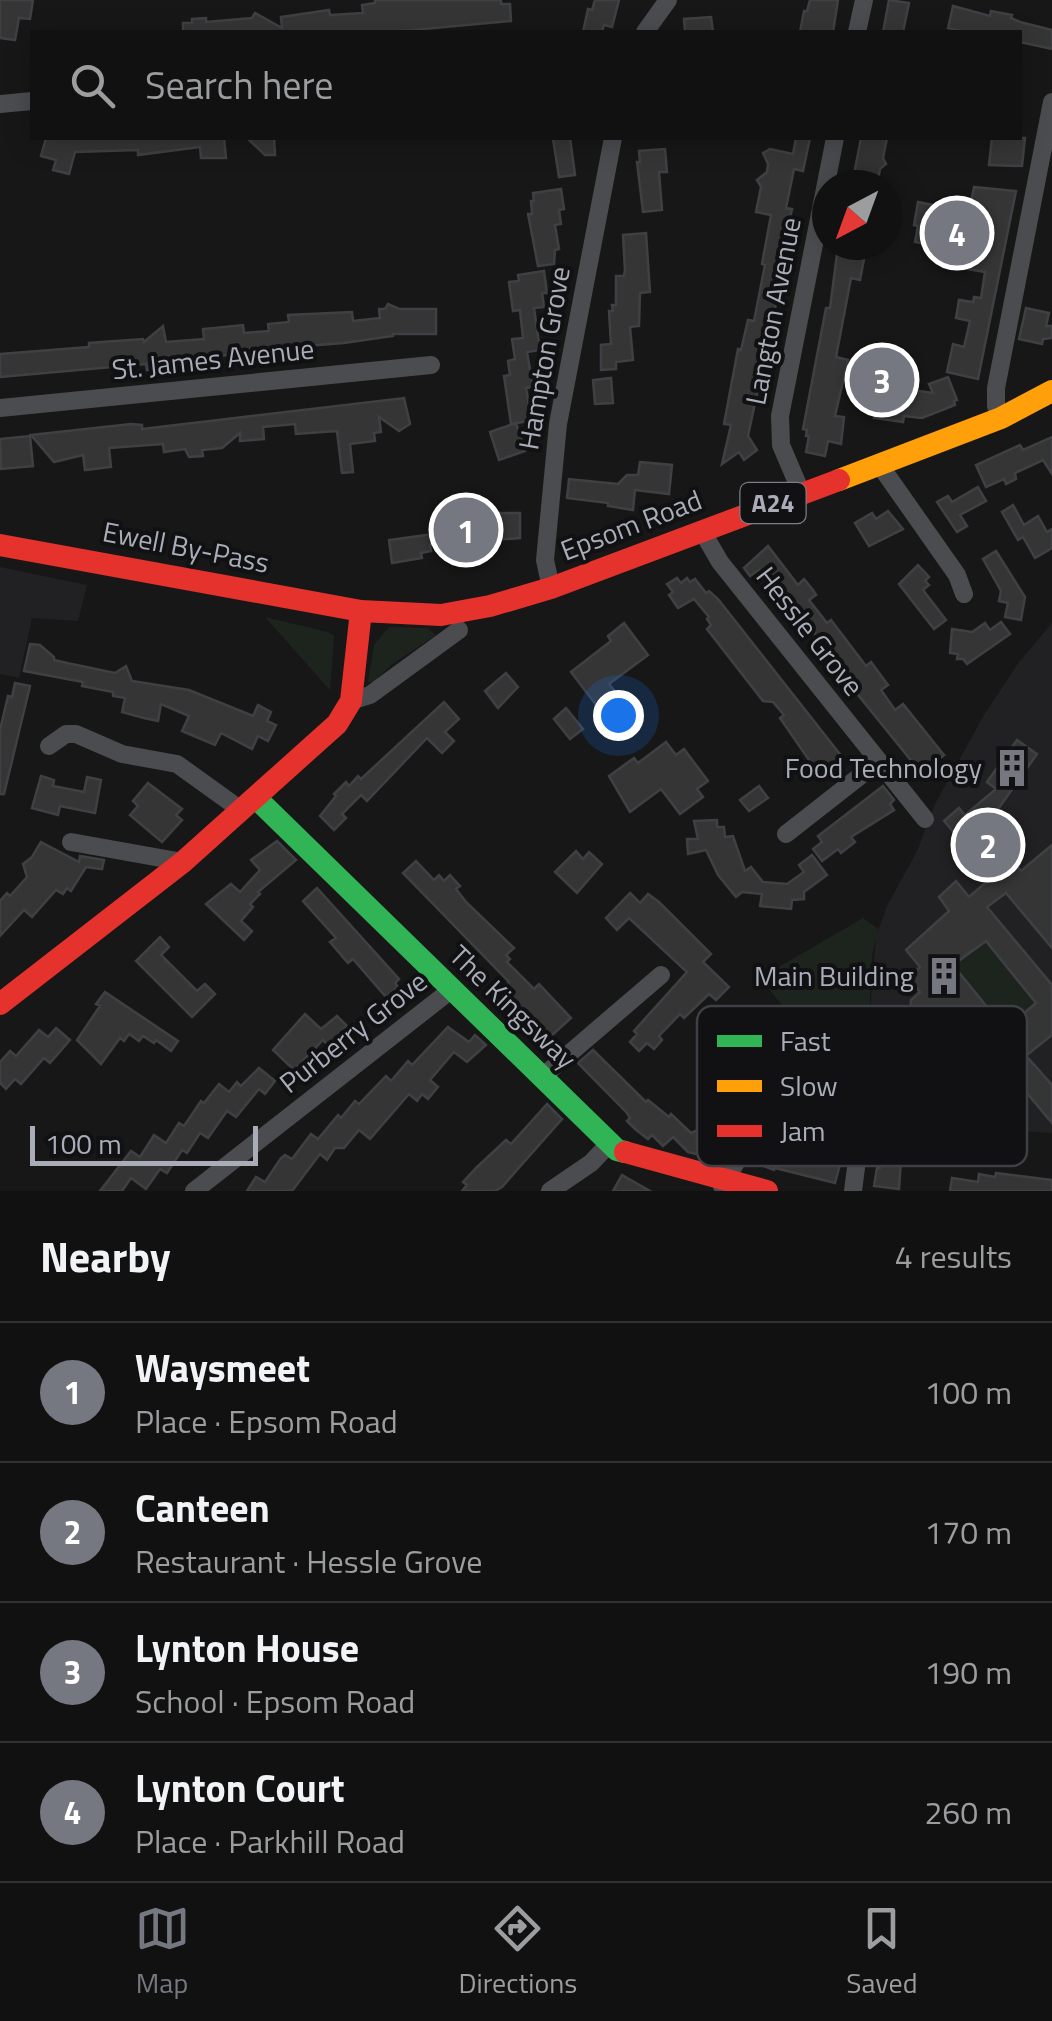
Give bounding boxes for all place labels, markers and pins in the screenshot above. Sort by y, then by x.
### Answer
pin: 4 [924,196,990,270]
pin: 3 [850,342,914,418]
pin: 1 [434,492,498,568]
place label: Food Technology [785,746,982,789]
building icon: Food Technology [991,747,1033,789]
pin: 2 [956,808,1020,882]
place label: Main Building [754,954,914,997]
building icon: Main Building [923,955,965,997]

